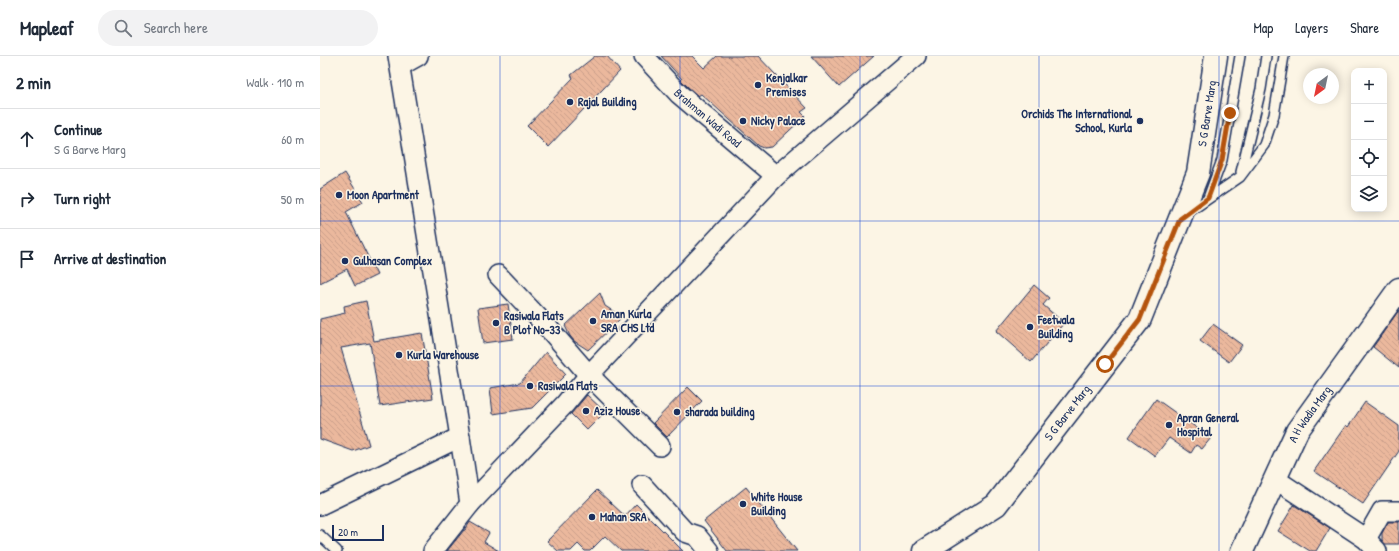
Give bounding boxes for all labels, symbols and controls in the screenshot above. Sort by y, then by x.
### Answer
search box [98,10,378,46]
text: Mapleaf [20,15,74,41]
icon: search [112,17,134,39]
text: Search here [144,17,208,38]
text: Map [1253,18,1273,37]
text: Layers [1295,18,1328,37]
text: Share [1350,18,1379,37]
north arrow [1303,68,1339,104]
map controls [1351,68,1387,212]
button: + [1351,68,1387,104]
place label: Kenjalkar Premises [766,69,808,100]
text: 2 min [16,71,51,94]
text: Walk · 110 m [246,73,304,91]
street label: S G Barve Marg [1193,79,1220,148]
marker: Kenjalkar Premises [753,80,763,90]
street label: Brahman Wadi Road [670,85,745,151]
place label: Rajal Building [578,93,637,111]
marker: Rajal Building [565,97,575,107]
route end [1221,104,1239,122]
button: − [1351,104,1387,140]
place label: Orchids The International School, Kurla [1021,105,1133,136]
place label: Nicky Palace [751,112,806,130]
marker: Nicky Palace [738,116,748,126]
marker: Orchids The International School, Kurla [1135,116,1145,126]
text: Continue [54,119,102,140]
icon: ahead [16,128,38,150]
text: 60 m [281,130,304,148]
text: S G Barve Marg [54,140,126,158]
button: locate [1351,140,1387,176]
button: layers [1351,176,1387,212]
place label: Moon Apartment [347,186,420,204]
icon: right [16,188,38,210]
text: Turn right [54,188,110,209]
text: 50 m [281,190,304,208]
marker: Moon Apartment [334,190,344,200]
icon: arrive [16,248,38,270]
text: Arrive at destination [54,248,166,269]
place label: Gulhasan Complex [353,252,433,270]
marker: Gulhasan Complex [340,256,350,266]
place label: Aman Kurla SRA CHS Ltd [601,305,655,336]
place label: Rasiwala Flats B Plot No-33 [504,307,564,338]
place label: Feetwala Building [1037,311,1075,343]
marker: Aman Kurla SRA CHS Ltd [588,316,598,326]
marker: Rasiwala Flats B Plot No-33 [491,318,501,328]
marker: Feetwala Building [1025,322,1035,332]
place label: Kurla Warehouse [407,346,479,363]
marker: Kurla Warehouse [394,350,404,360]
route start [1096,355,1114,373]
place label: Rasiwala Flats [538,377,598,394]
marker: Rasiwala Flats [525,381,535,391]
street label: S G Barve Marg [1040,381,1094,444]
street label: A H Wadia Marg [1284,382,1335,445]
place label: Aziz House [594,402,640,419]
place label: sharada building [685,403,755,421]
marker: Aziz House [581,406,591,416]
marker: sharada building [672,407,682,417]
place label: Apran General Hospital [1177,409,1240,441]
marker: Apran General Hospital [1164,420,1174,430]
place label: White House Building [751,488,803,520]
marker: White House Building [738,499,748,509]
place label: Mahan SRA [600,508,647,525]
marker: Mahan SRA [587,512,597,522]
scale bar [332,523,384,542]
text: 20 m [338,525,358,539]

